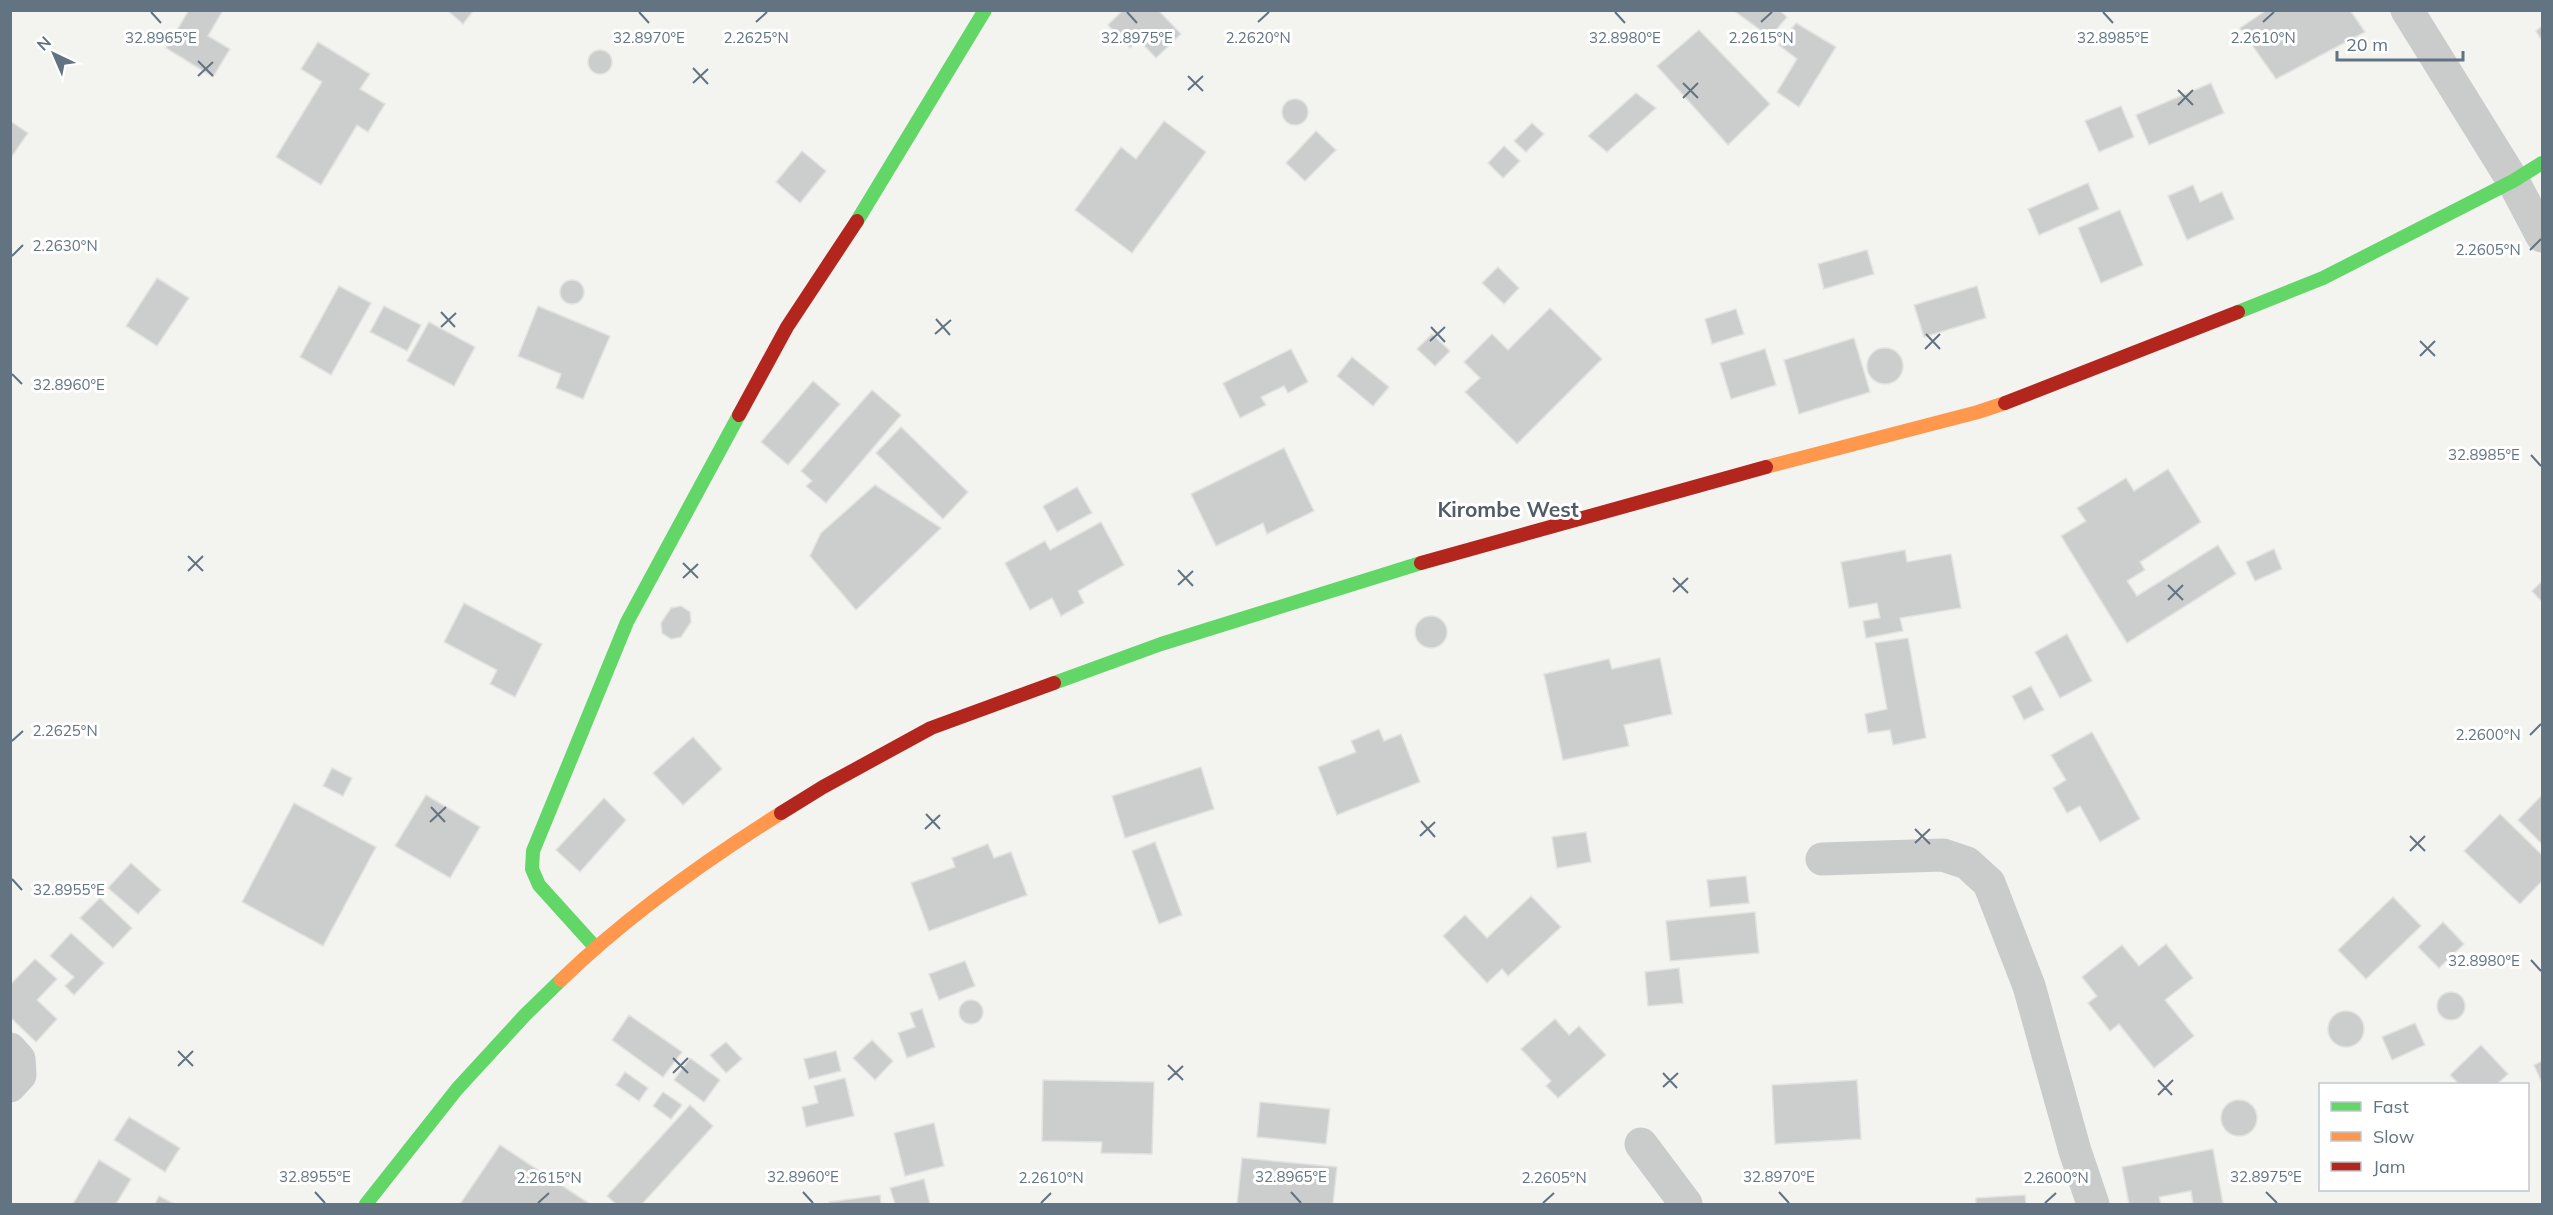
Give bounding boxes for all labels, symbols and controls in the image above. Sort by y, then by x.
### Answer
north arrow [24,24,84,84]
scale bar [2337,24,2463,62]
text: 32.8965°E [125,28,197,47]
text: 32.8970°E [613,28,685,47]
text: 2.2625°N [723,28,789,47]
text: 32.8975°E [1101,28,1173,47]
text: 2.2620°N [1225,28,1291,47]
text: 32.8980°E [1589,28,1661,47]
text: 2.2615°N [1728,28,1794,47]
text: 32.8985°E [2077,28,2149,47]
text: 2.2610°N [2230,28,2296,47]
text: N [32,32,55,55]
text: 20 m [2346,33,2388,56]
text: 2.2630°N [32,236,98,255]
text: 2.2605°N [2455,240,2521,259]
text: 32.8960°E [33,375,105,394]
text: 32.8985°E [2448,445,2520,464]
district label: Kirombe West [1437,496,1579,522]
text: 2.2625°N [32,721,98,740]
text: 2.2600°N [2455,725,2521,744]
text: 32.8955°E [33,880,105,899]
text: 32.8980°E [2448,951,2520,970]
legend [2319,1083,2529,1191]
text: Fast [2373,1095,2409,1118]
text: Slow [2373,1125,2415,1148]
text: Jam [2373,1155,2406,1178]
text: 32.8955°E [279,1167,351,1186]
text: 32.8960°E [767,1167,839,1186]
text: 32.8965°E [1255,1167,1327,1186]
text: 32.8970°E [1743,1167,1815,1186]
text: 32.8975°E [2230,1167,2302,1186]
text: 2.2615°N [516,1168,582,1187]
text: 2.2610°N [1018,1168,1084,1187]
text: 2.2605°N [1521,1168,1587,1187]
text: 2.2600°N [2023,1168,2089,1187]

